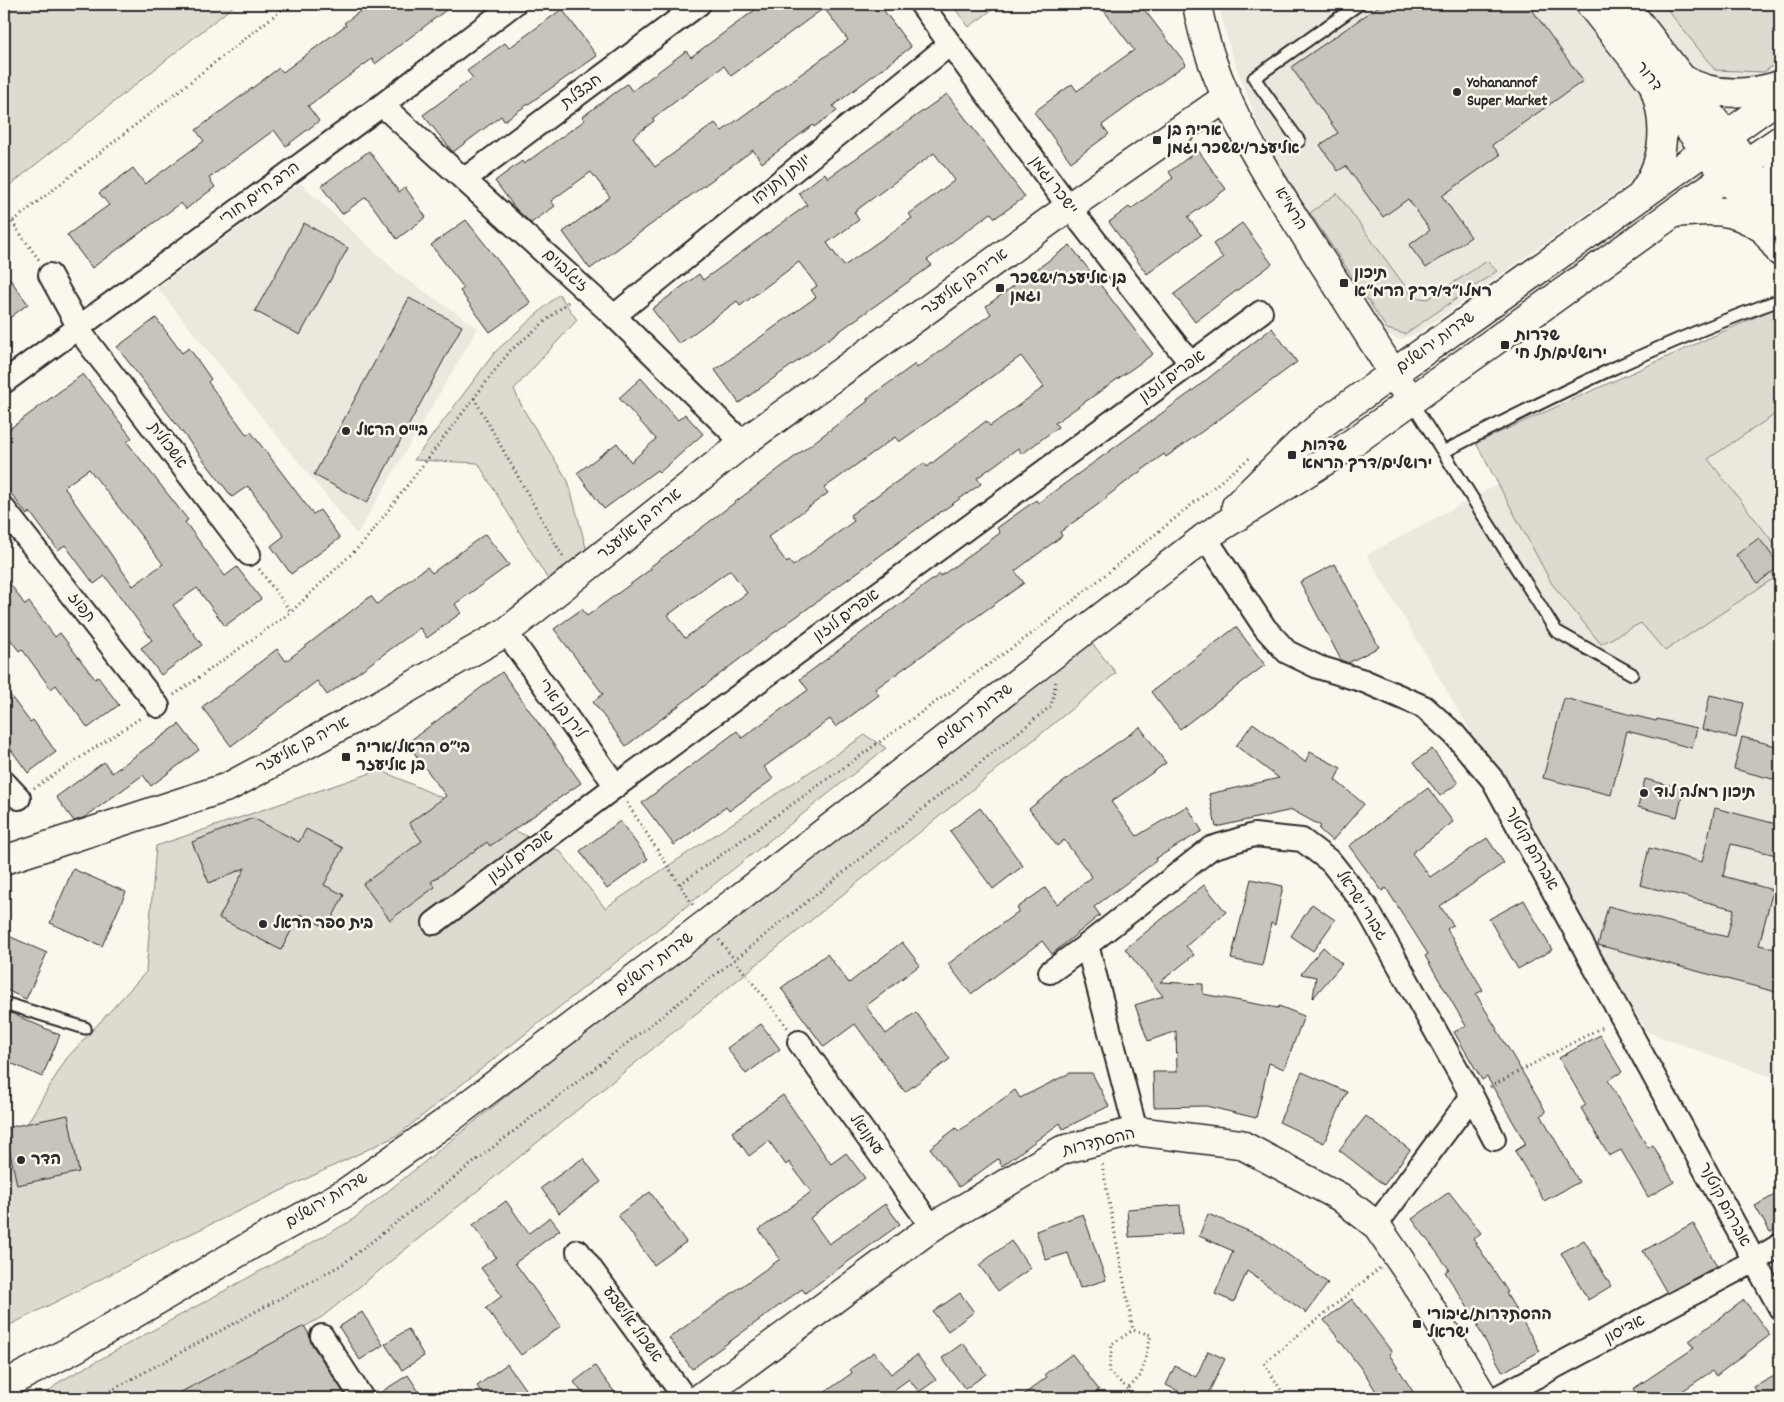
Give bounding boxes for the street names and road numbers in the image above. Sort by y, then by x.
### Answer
street label: דרור [1629,57,1667,97]
street label: חבצלת [556,69,607,116]
street label: יונתן נתניהו [748,149,816,211]
street label: יישכר וגמן [1023,152,1083,220]
street label: הרב חיים חורי [215,157,305,231]
street label: הרמ"א [1268,183,1312,235]
street label: אריה בן אליעזר [917,243,1013,323]
street label: זיגלבוים [537,244,593,298]
street label: שדרות ירושלים [1392,306,1481,380]
street label: אפרים לוזון [1135,345,1211,409]
street label: אשכולית [141,417,192,474]
street label: אריה בן אליעזר [593,484,687,566]
street label: אפרים לוזון [809,584,885,648]
street label: תפוז [62,588,100,628]
street label: לירן בן ארי [532,674,591,744]
street label: שדרות ירושלים [931,678,1019,754]
street label: אריה בן אליעזר [252,712,354,780]
street label: אברהם קוטנר [1498,803,1564,895]
street label: אפרים לוזון [483,825,559,889]
street label: גבורי ישראל [1330,866,1393,946]
street label: שדרות ירושלים [611,927,699,1001]
street label: עמנואל [843,1110,889,1160]
street label: ההסתדרות [1059,1123,1138,1163]
street label: אברהם קוטנר [1692,1159,1756,1251]
street label: שדרות ירושלים [281,1167,373,1235]
street label: אשכול אלישבע [596,1282,668,1368]
street label: אדיסון [1600,1310,1650,1350]

